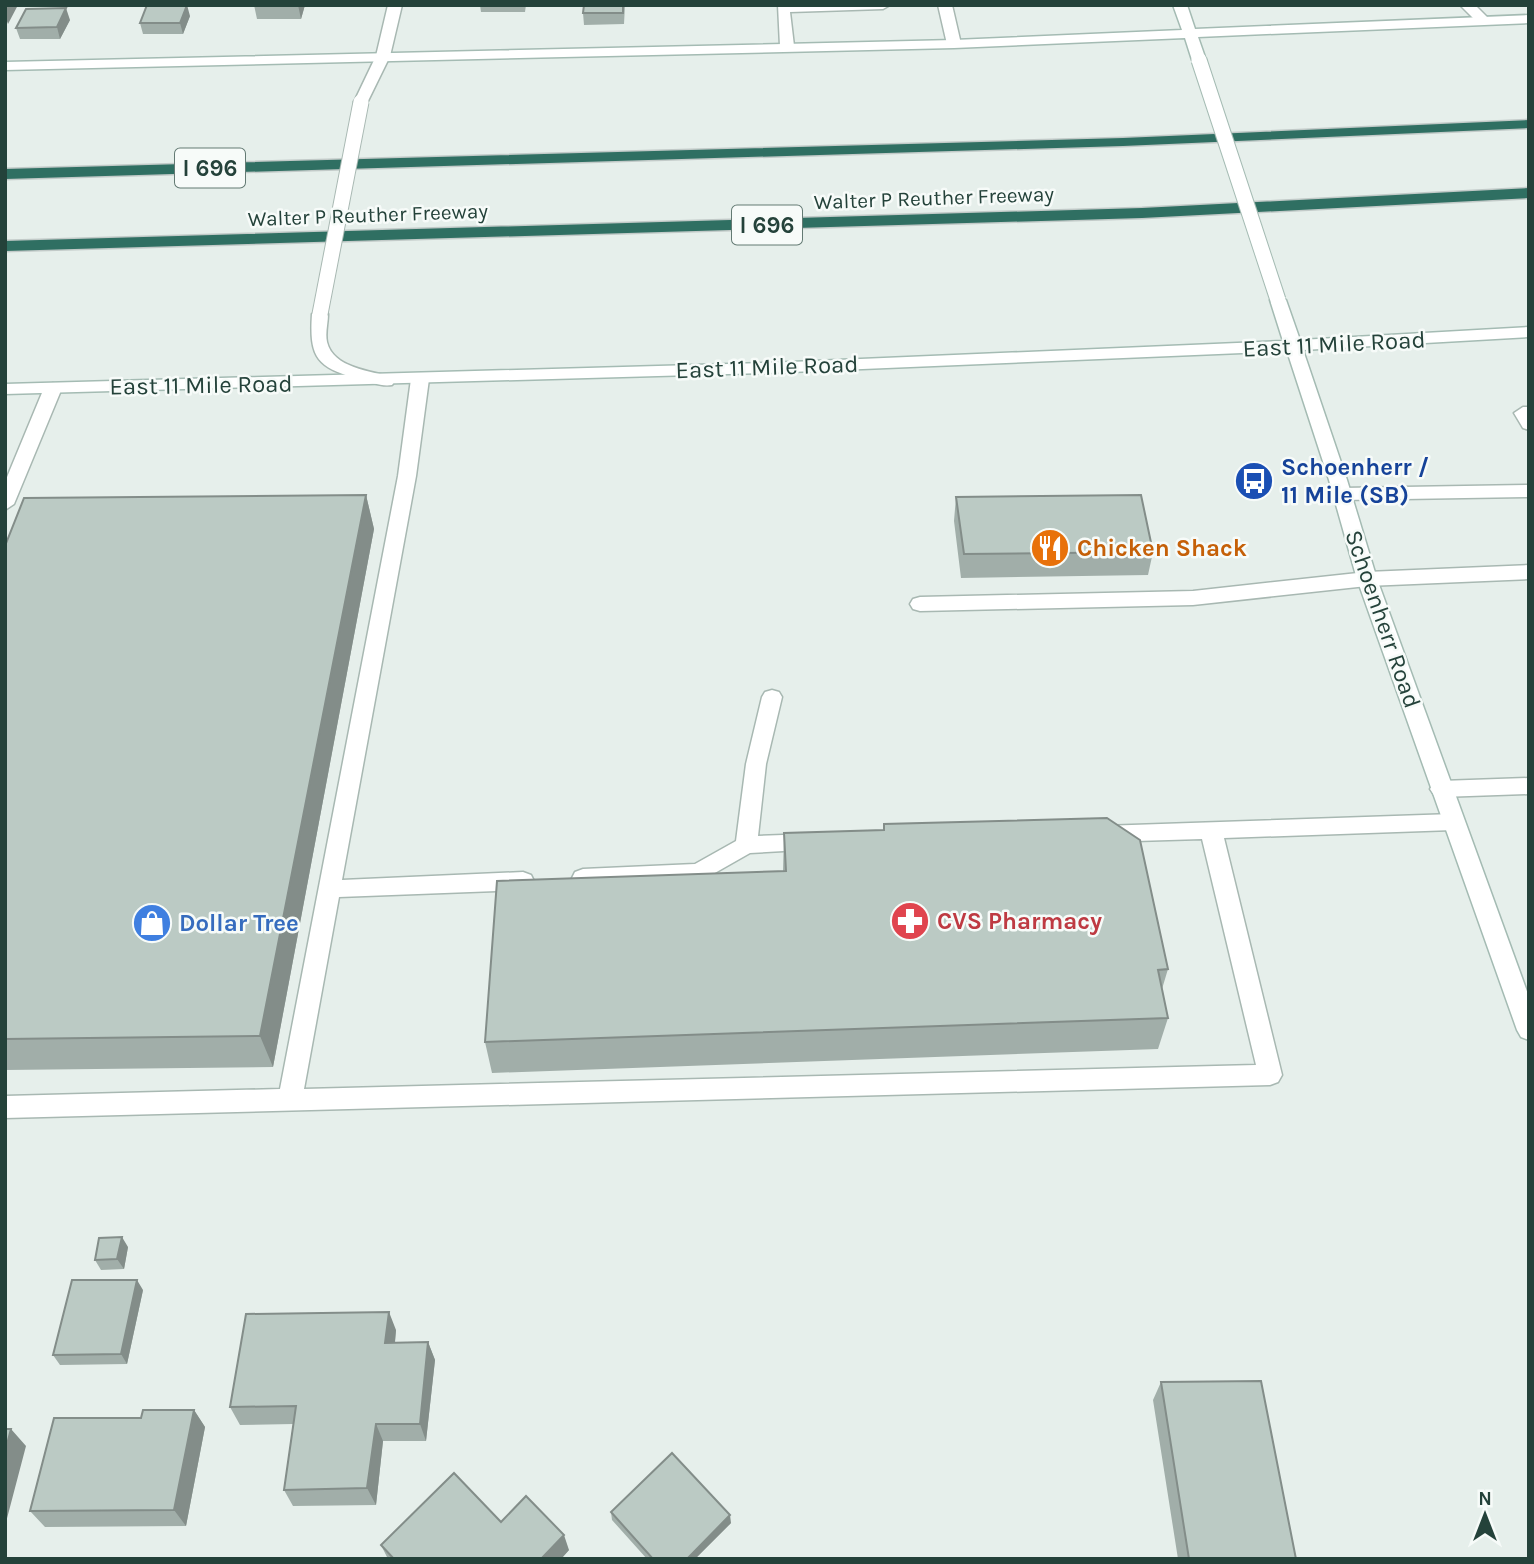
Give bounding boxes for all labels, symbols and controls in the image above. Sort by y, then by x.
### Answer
road number: I 696 [175,148,245,188]
street label: Walter P Reuther Freeway [813,182,1055,214]
street label: Walter P Reuther Freeway [247,199,489,231]
road number: I 696 [732,206,802,244]
street label: East 11 Mile Road [1242,325,1426,363]
street label: East 11 Mile Road [675,350,859,384]
street label: East 11 Mile Road [109,369,293,401]
place label: Schoenherr / 11 Mile (SB) [1281,453,1429,509]
bus stop icon: Schoenherr / 11 Mile (SB) [1233,460,1275,502]
street label: Schoenherr Road [1339,526,1427,712]
restaurant icon: Chicken Shack [1029,527,1071,569]
place label: Chicken Shack [1077,534,1247,562]
pharmacy icon: CVS Pharmacy [889,900,931,942]
shop icon: Dollar Tree [131,902,173,944]
place label: CVS Pharmacy [937,907,1102,935]
place label: Dollar Tree [179,909,299,937]
north arrow [1450,1480,1520,1550]
text: N [1478,1488,1492,1510]

